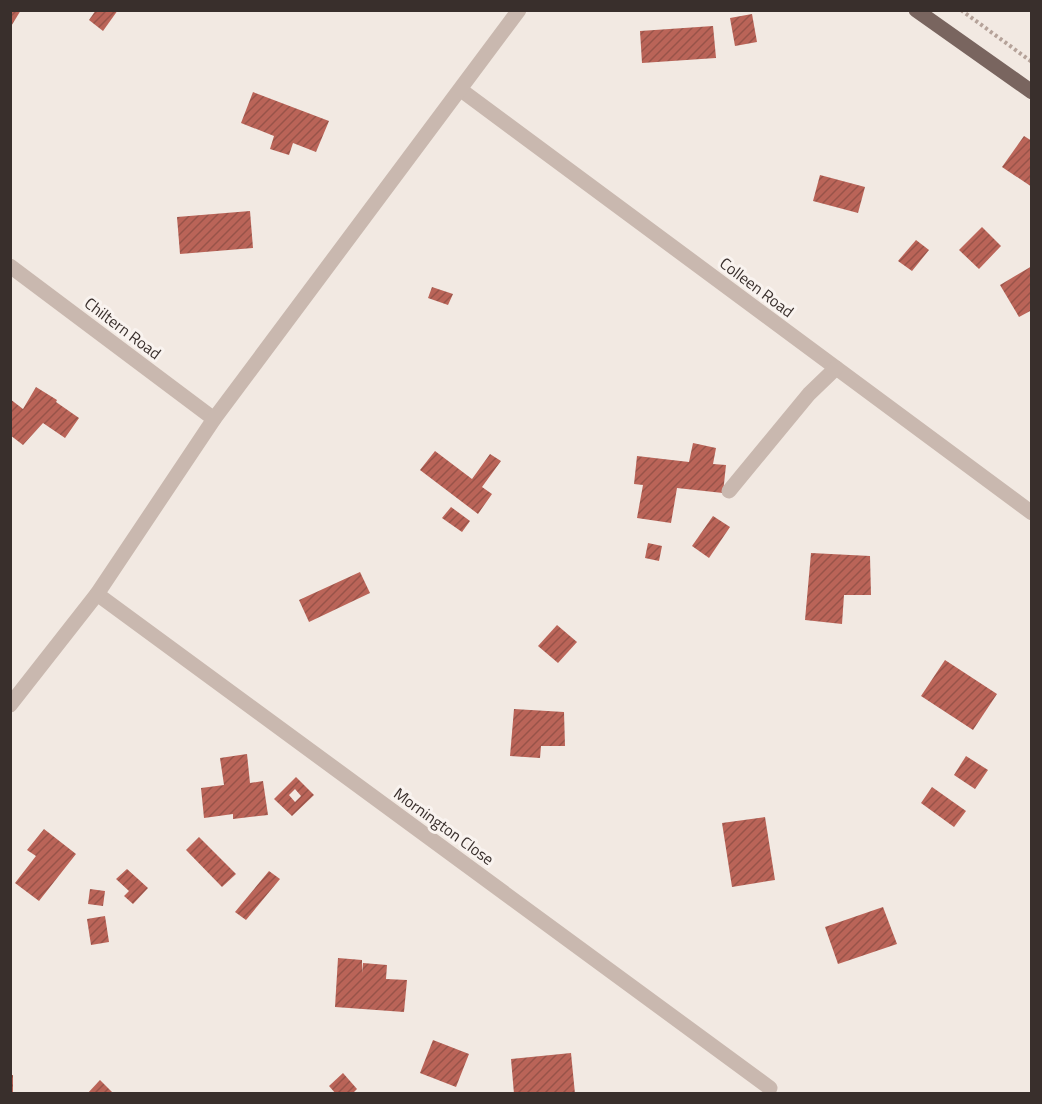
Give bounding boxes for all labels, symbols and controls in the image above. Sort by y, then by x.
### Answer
street label: Colleen Road [715,251,799,323]
street label: Chiltern Road [80,291,166,365]
street label: Mornington Close [389,781,499,871]

